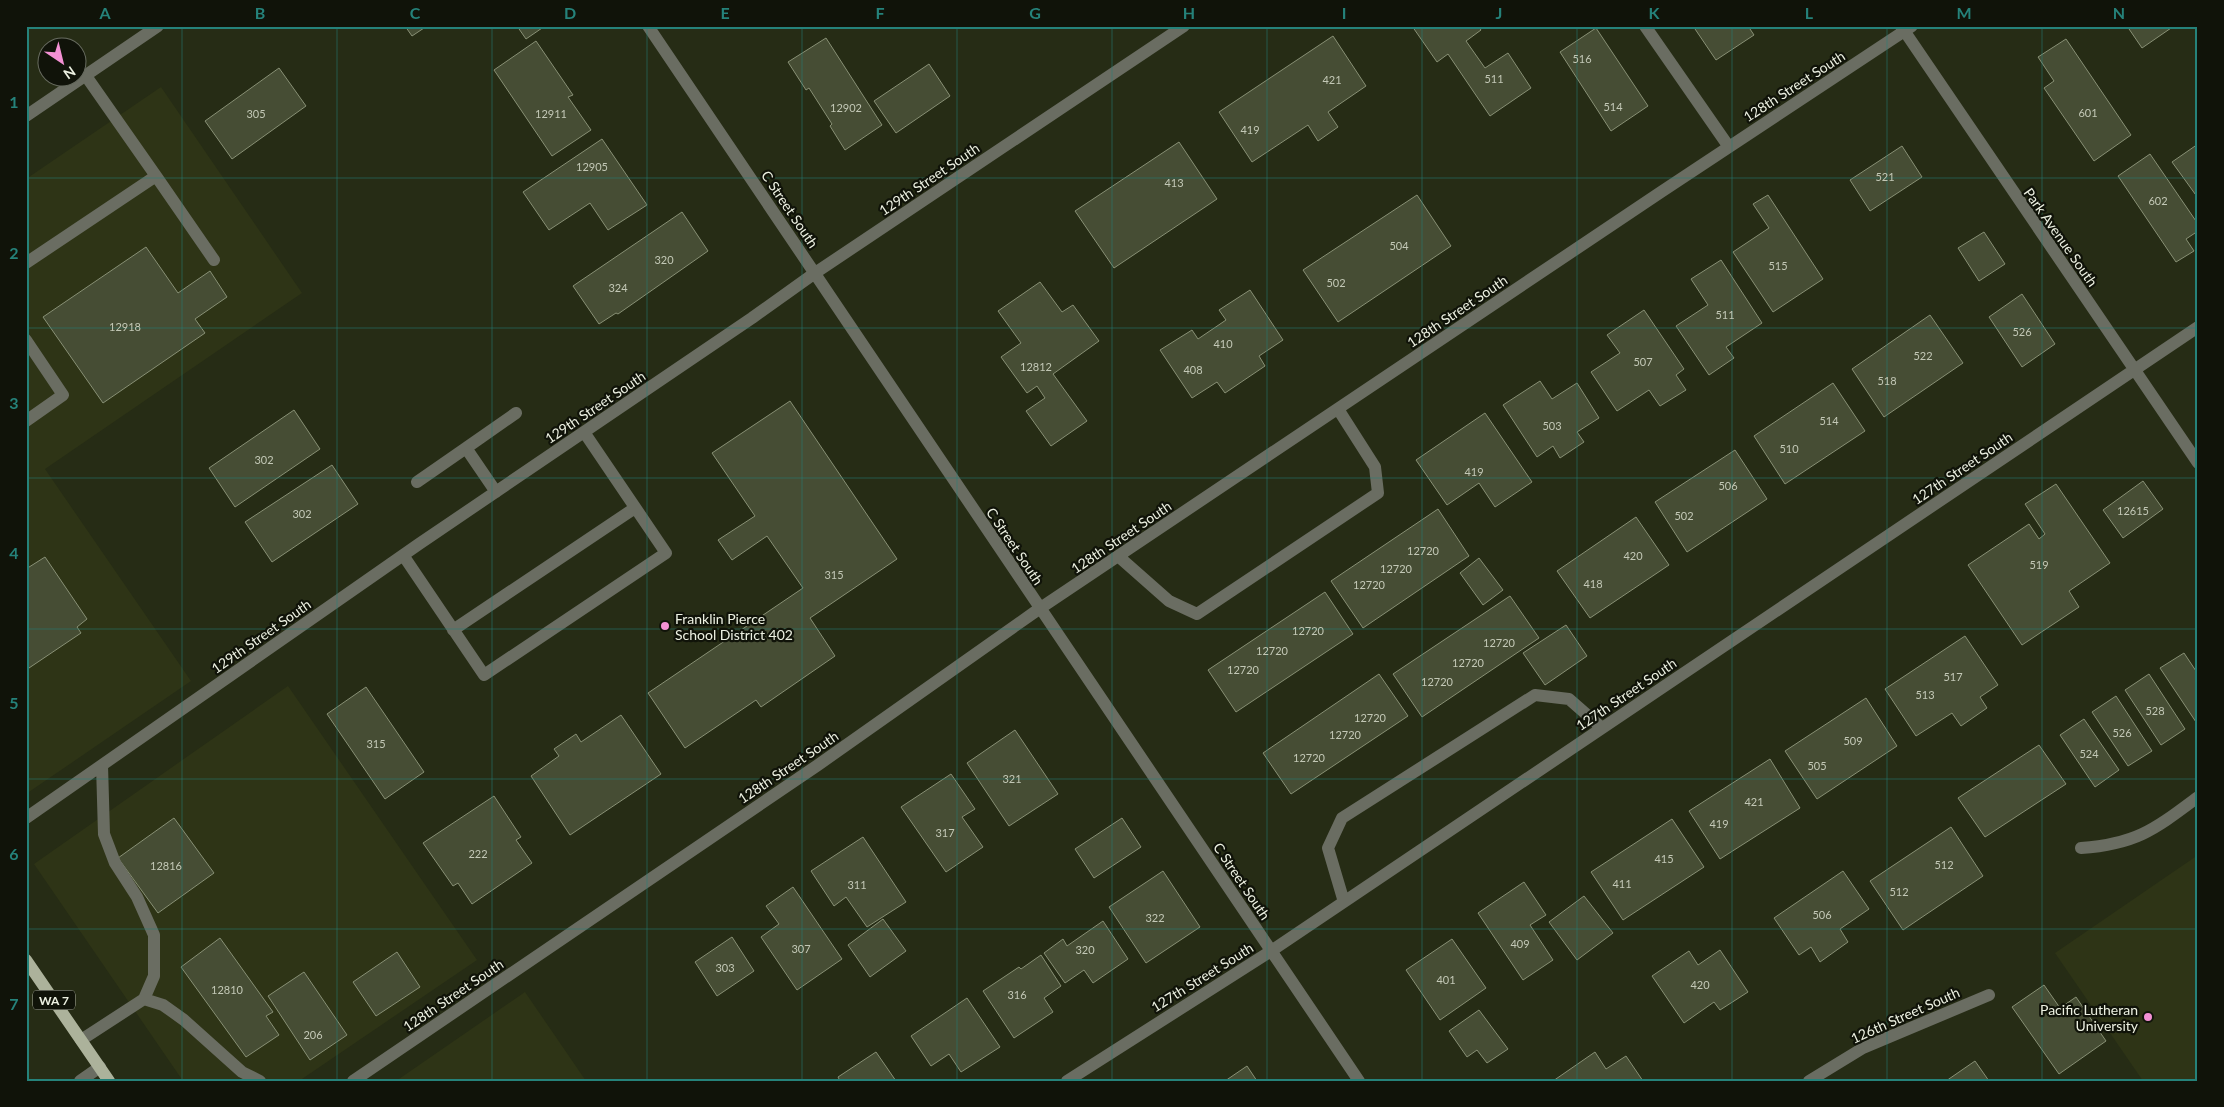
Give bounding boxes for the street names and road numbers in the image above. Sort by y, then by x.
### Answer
street label: 128th Street South [1740,47,1848,125]
street label: 129th Street South [876,139,982,219]
street label: C Street South [758,167,822,251]
street label: Park Avenue South [2021,184,2101,290]
street label: 128th Street South [1404,271,1510,351]
street label: 129th Street South [542,367,648,447]
street label: 127th Street South [1909,428,2015,508]
street label: 128th Street South [1068,497,1174,577]
street label: C Street South [983,504,1047,588]
street label: 129th Street South [208,595,314,677]
street label: 127th Street South [1573,654,1679,734]
street label: 128th Street South [735,727,841,807]
street label: C Street South [1210,839,1274,923]
street label: 127th Street South [1148,939,1256,1015]
street label: 128th Street South [400,955,506,1035]
street label: 126th Street South [1848,983,1962,1047]
road number: WA 7 [33,990,75,1010]

